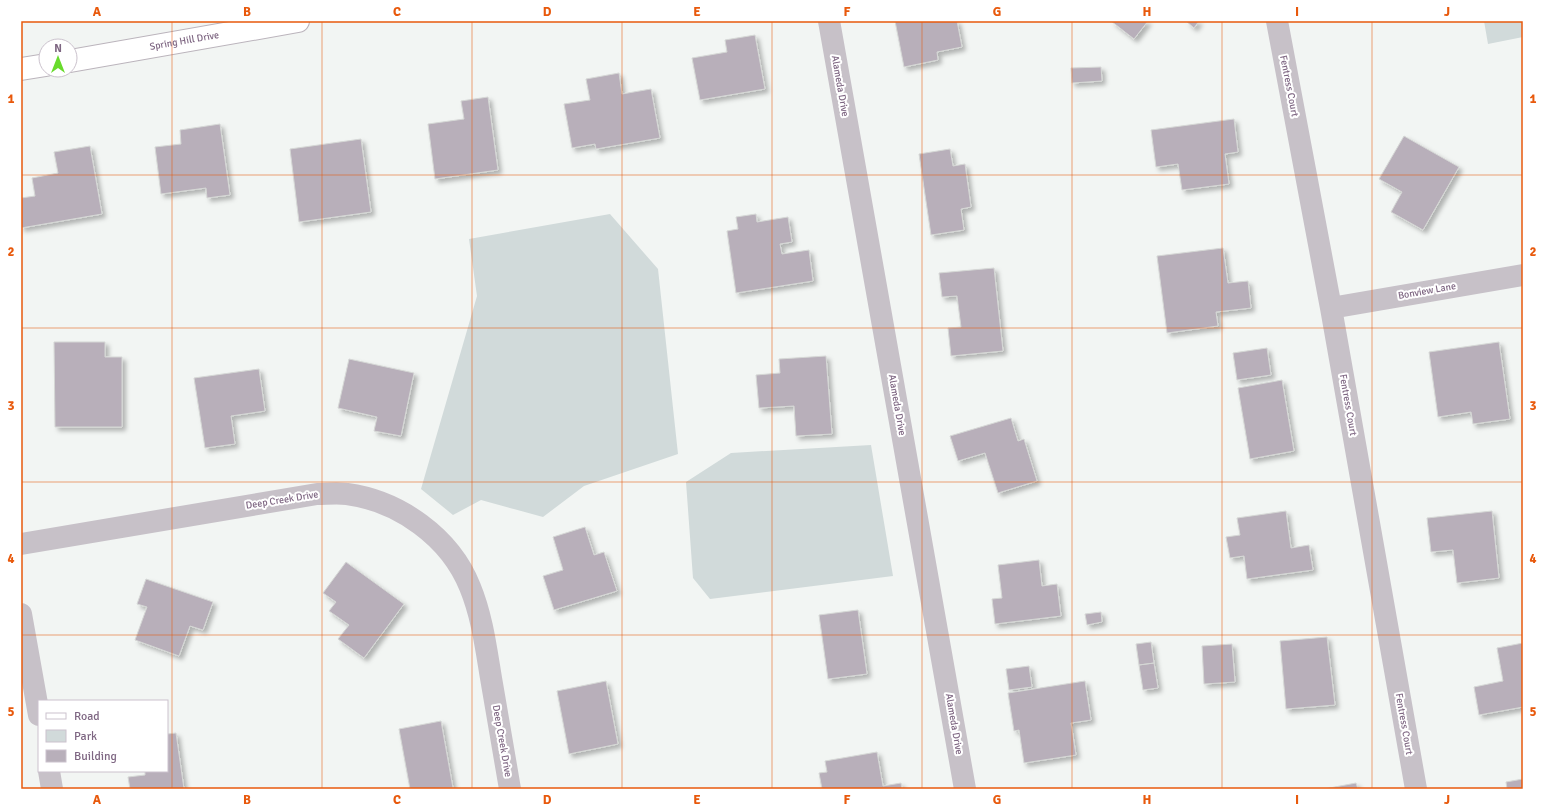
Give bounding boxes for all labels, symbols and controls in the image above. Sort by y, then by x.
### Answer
text: A [93,4,102,20]
text: B [243,4,251,20]
text: C [393,4,401,20]
text: D [543,4,552,20]
text: E [693,4,701,20]
text: F [844,4,851,20]
text: G [993,4,1001,20]
text: H [1143,4,1151,20]
text: I [1295,4,1299,20]
text: J [1444,4,1450,20]
street label: Spring Hill Drive [149,29,220,53]
north arrow [38,38,78,78]
text: N [54,42,62,55]
street label: Alameda Drive [829,54,851,118]
street label: Fentress Court [1277,54,1301,118]
text: 1 [7,91,15,107]
text: 1 [1529,91,1537,107]
text: 2 [7,244,15,260]
text: 2 [1529,244,1537,260]
street label: Bonview Lane [1397,280,1457,302]
street label: Alameda Drive [886,373,908,437]
street label: Fentress Court [1337,373,1359,437]
text: 3 [7,398,15,414]
text: 3 [1529,398,1537,414]
street label: Deep Creek Drive [245,488,319,512]
text: 4 [7,551,15,567]
text: 4 [1529,551,1537,567]
street label: Alameda Drive [943,692,965,756]
street label: Fentress Court [1393,692,1415,756]
legend [38,700,168,772]
text: 5 [7,704,15,720]
street label: Deep Creek Drive [490,704,514,778]
text: 5 [1529,704,1537,720]
text: Road [74,709,100,724]
text: Park [74,729,97,744]
text: Building [74,749,117,764]
text: A [93,792,102,808]
text: B [243,792,251,808]
text: C [393,792,401,808]
text: D [543,792,552,808]
text: E [693,792,701,808]
text: F [844,792,851,808]
text: G [993,792,1001,808]
text: H [1143,792,1151,808]
text: I [1295,792,1299,808]
text: J [1444,792,1450,808]

